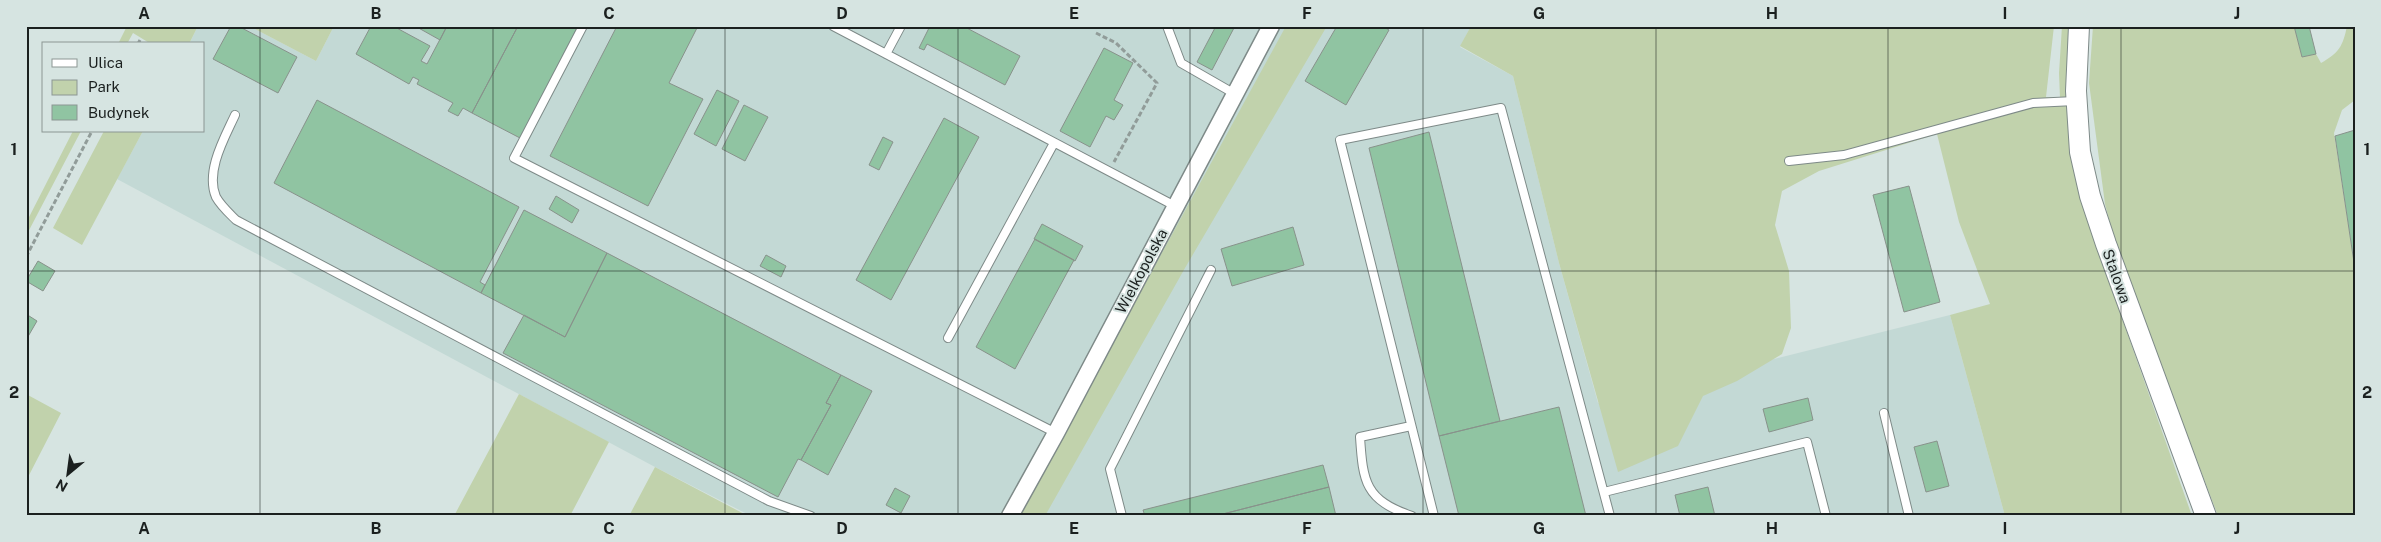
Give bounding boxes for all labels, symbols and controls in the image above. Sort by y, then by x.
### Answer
text: A [138,4,150,23]
text: B [371,4,382,23]
text: C [603,4,615,23]
text: D [836,4,848,23]
text: E [1069,4,1079,23]
text: F [1302,4,1312,23]
text: G [1533,4,1545,23]
text: H [1766,4,1778,23]
text: I [2003,4,2007,23]
text: J [2234,4,2240,23]
legend [42,42,205,132]
text: Ulica [88,54,123,71]
text: Park [88,78,120,95]
text: Budynek [88,104,149,121]
text: 1 [11,140,17,159]
text: 1 [2364,140,2370,159]
street label: Wielkopolska [1112,226,1170,316]
street label: Stalowa [2099,247,2135,305]
text: 2 [9,383,19,402]
text: 2 [2362,383,2372,402]
north arrow [42,450,92,500]
text: N [53,476,70,495]
text: A [138,519,150,538]
text: B [371,519,382,538]
text: C [603,519,615,538]
text: D [836,519,848,538]
text: E [1069,519,1079,538]
text: F [1302,519,1312,538]
text: G [1533,519,1545,538]
text: H [1766,519,1778,538]
text: I [2003,519,2007,538]
text: J [2234,519,2240,538]

